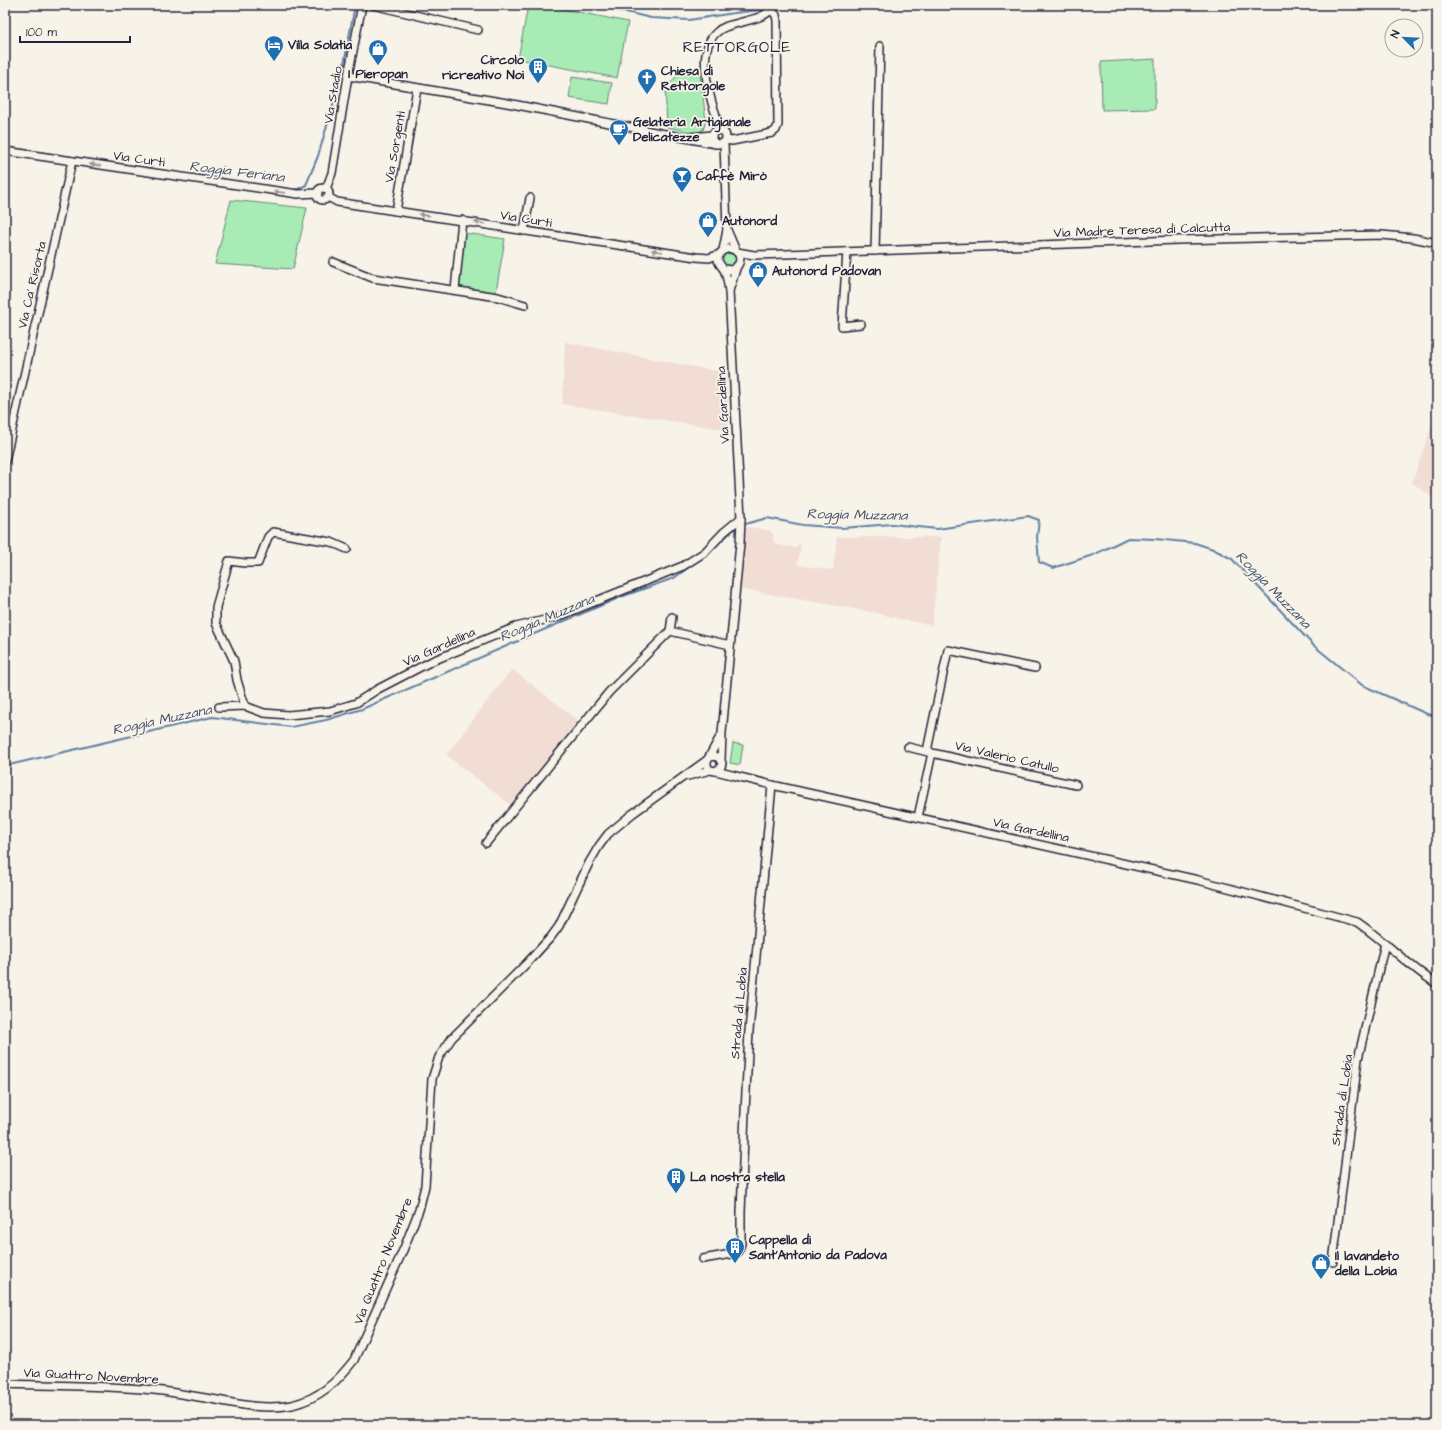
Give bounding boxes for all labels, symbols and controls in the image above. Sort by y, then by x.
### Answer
scale bar [20,18,130,44]
north arrow [1384,18,1424,58]
text: 100 m [26,24,57,41]
text: N [1387,28,1404,40]
hotel icon: Villa Solatia [263,34,285,62]
place label: Villa Solatia [287,36,353,54]
district label: RETTORGOLE [683,37,791,58]
shop icon: I Pieropan [367,38,389,66]
place label: Circolo ricreativo Noi [442,51,525,84]
building icon: Circolo ricreativo Noi [527,56,549,84]
place label: Chiesa di Rettorgole [661,62,725,97]
street label: Via Stadio [319,64,347,125]
place label: I Pieropan [348,65,408,84]
church icon: Chiesa di Rettorgole [636,67,658,95]
street label: Via Sorgenti [380,110,411,184]
place label: Gelateria Artigianale Delicatezze [633,113,751,146]
cafe icon: Gelateria Artigianale Delicatezze [608,118,630,146]
street label: Via Curti [112,146,166,172]
water label: Roggia Feriana [188,156,286,188]
one-way arrow [89,162,101,168]
bar icon: Caffè Mirò [671,165,693,193]
place label: Caffè Mirò [696,167,767,185]
one-way arrow [273,189,285,195]
street label: Via Curti [499,206,553,232]
shop icon: Autonord [697,210,719,238]
one-way arrow [418,212,430,218]
place label: Autonord [722,212,777,230]
street label: Via Madre Teresa di Calcutta [1053,218,1231,242]
one-way arrow [474,220,486,226]
street label: Via Ca' Risorta [13,239,51,330]
one-way arrow [651,248,663,254]
shop icon: Autonord Padovan [747,260,769,288]
place label: Autonord Padovan [772,262,882,280]
street label: Via Gardellina [712,365,734,444]
water label: Roggia Muzzana [806,504,909,526]
water label: Roggia Muzzana [1231,547,1316,634]
water label: Roggia Muzzana [497,589,598,647]
street label: Via Gardellina [400,623,478,671]
water label: Roggia Muzzana [111,700,214,740]
street label: Via Valerio Catullo [953,736,1062,778]
street label: Via Gardellina [991,813,1071,847]
street label: Strada di Lobia [726,966,752,1060]
street label: Strada di Lobia [1327,1053,1357,1147]
building icon: La nostra stella [665,1166,687,1194]
place label: La nostra stella [690,1168,785,1186]
street label: Via Quattro Novembre [349,1195,417,1327]
place label: Cappella di Sant'Antonio da Padova [748,1231,887,1264]
building icon: Cappella di Sant'Antonio da Padova [724,1236,746,1264]
place label: Il lavandeto della Lobia [1334,1247,1400,1280]
shop icon: Il lavandeto della Lobia [1310,1252,1332,1280]
street label: Via Quattro Novembre [23,1363,159,1389]

